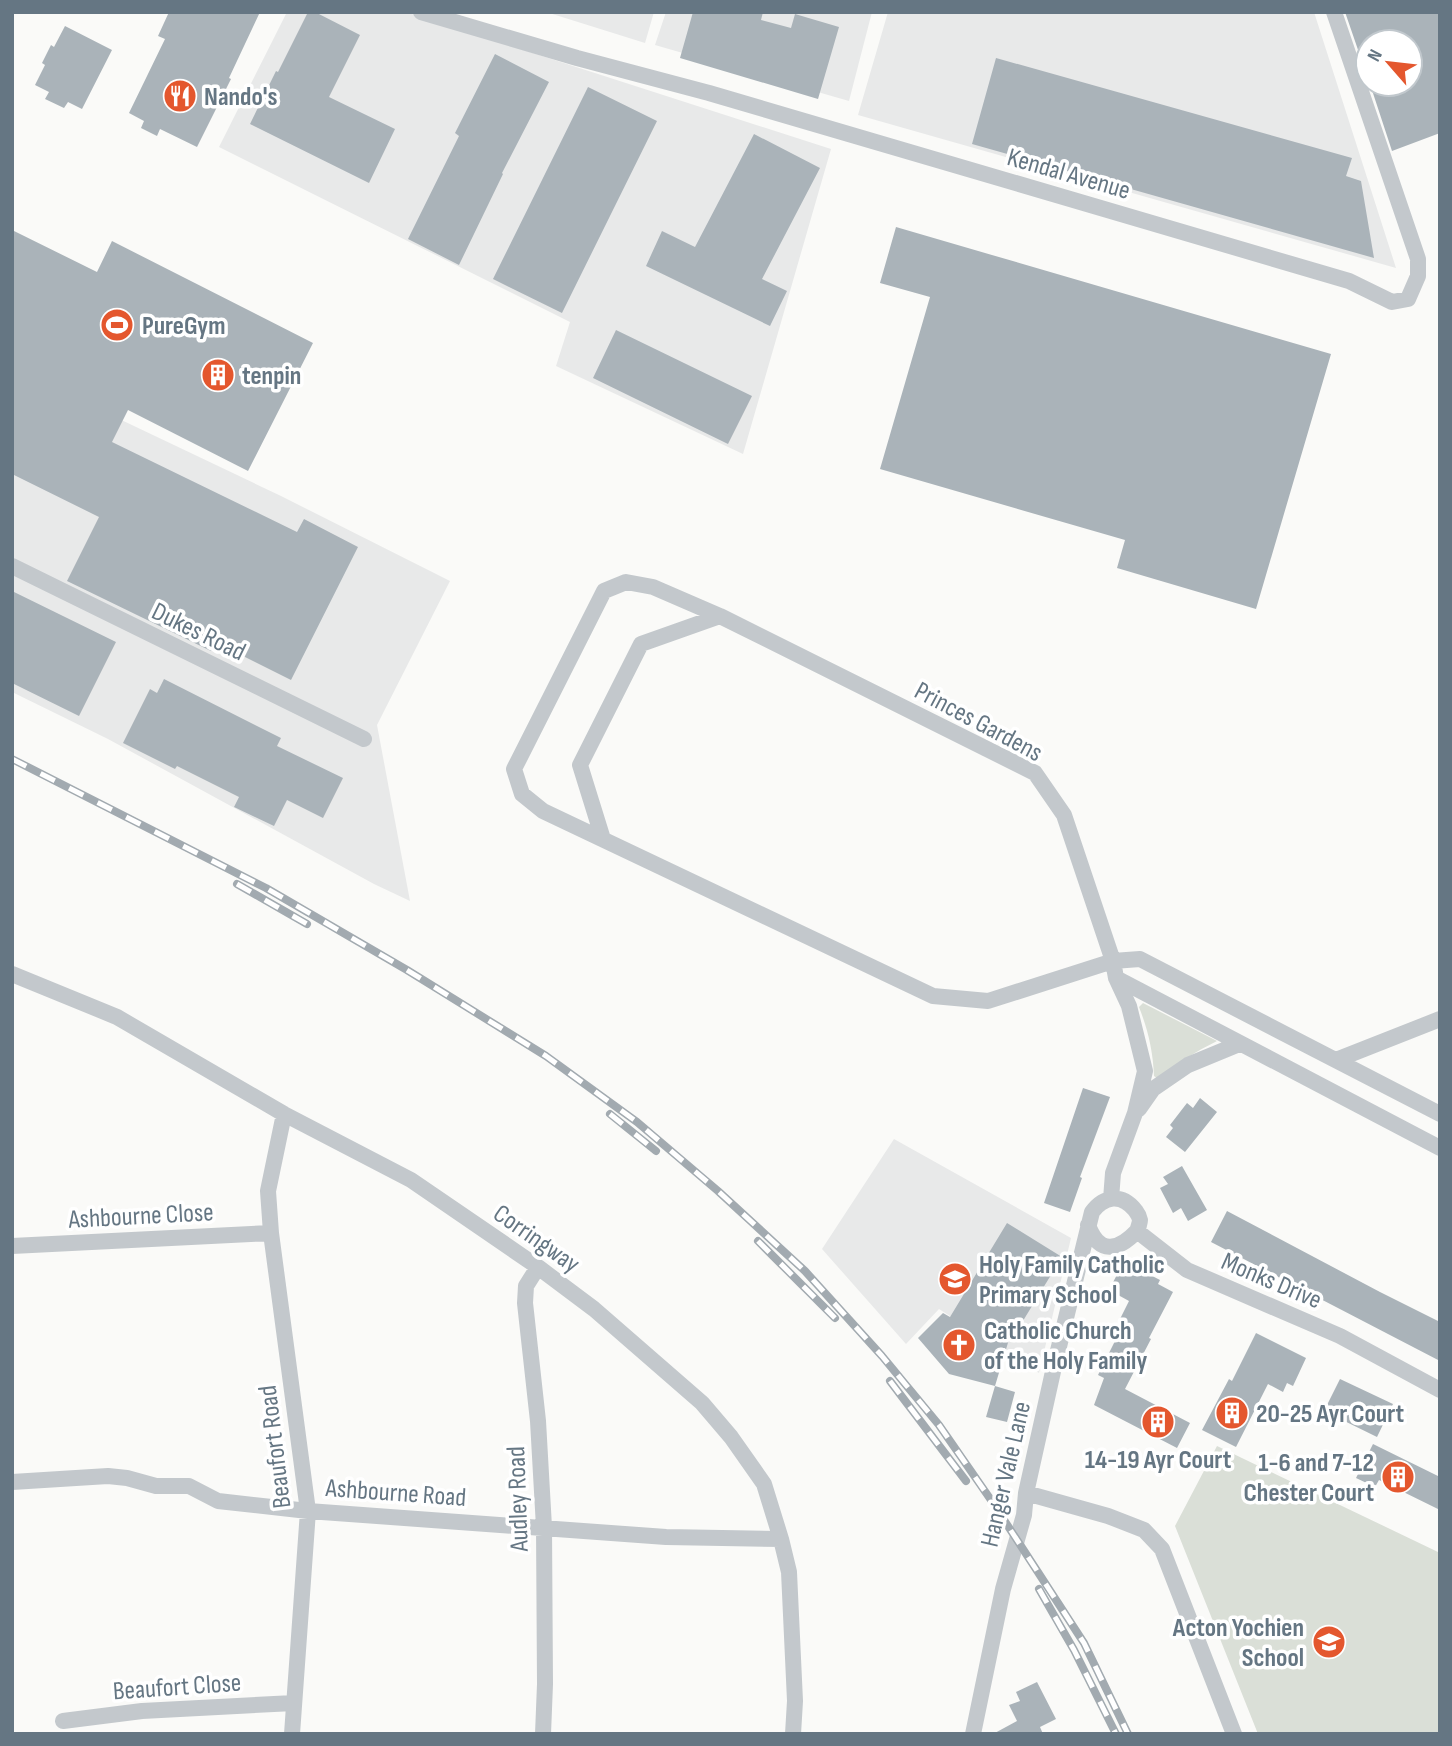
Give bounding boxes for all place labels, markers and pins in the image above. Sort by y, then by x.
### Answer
restaurant icon: Nando's [161,77,199,115]
place label: Nando's [204,82,277,113]
sports icon: PureGym [98,306,136,344]
place label: PureGym [142,311,225,342]
building icon: tenpin [199,356,237,394]
place label: tenpin [242,361,301,392]
place label: Holy Family Catholic Primary School [979,1250,1165,1311]
school or university icon: Holy Family Catholic Primary School [936,1260,974,1298]
place label: Catholic Church of the Holy Family [984,1316,1147,1377]
church icon: Catholic Church of the Holy Family [940,1326,978,1364]
building icon: 20-25 Ayr Court [1213,1394,1251,1432]
place label: 20-25 Ayr Court [1256,1399,1405,1430]
building icon: 14-19 Ayr Court [1139,1403,1177,1441]
place label: 14-19 Ayr Court [1085,1445,1232,1476]
place label: 1-6 and 7-12 Chester Court [1244,1448,1374,1509]
building icon: 1-6 and 7-12 Chester Court [1379,1458,1417,1496]
place label: Acton Yochien School [1172,1613,1304,1674]
school or university icon: Acton Yochien School [1310,1623,1348,1661]

